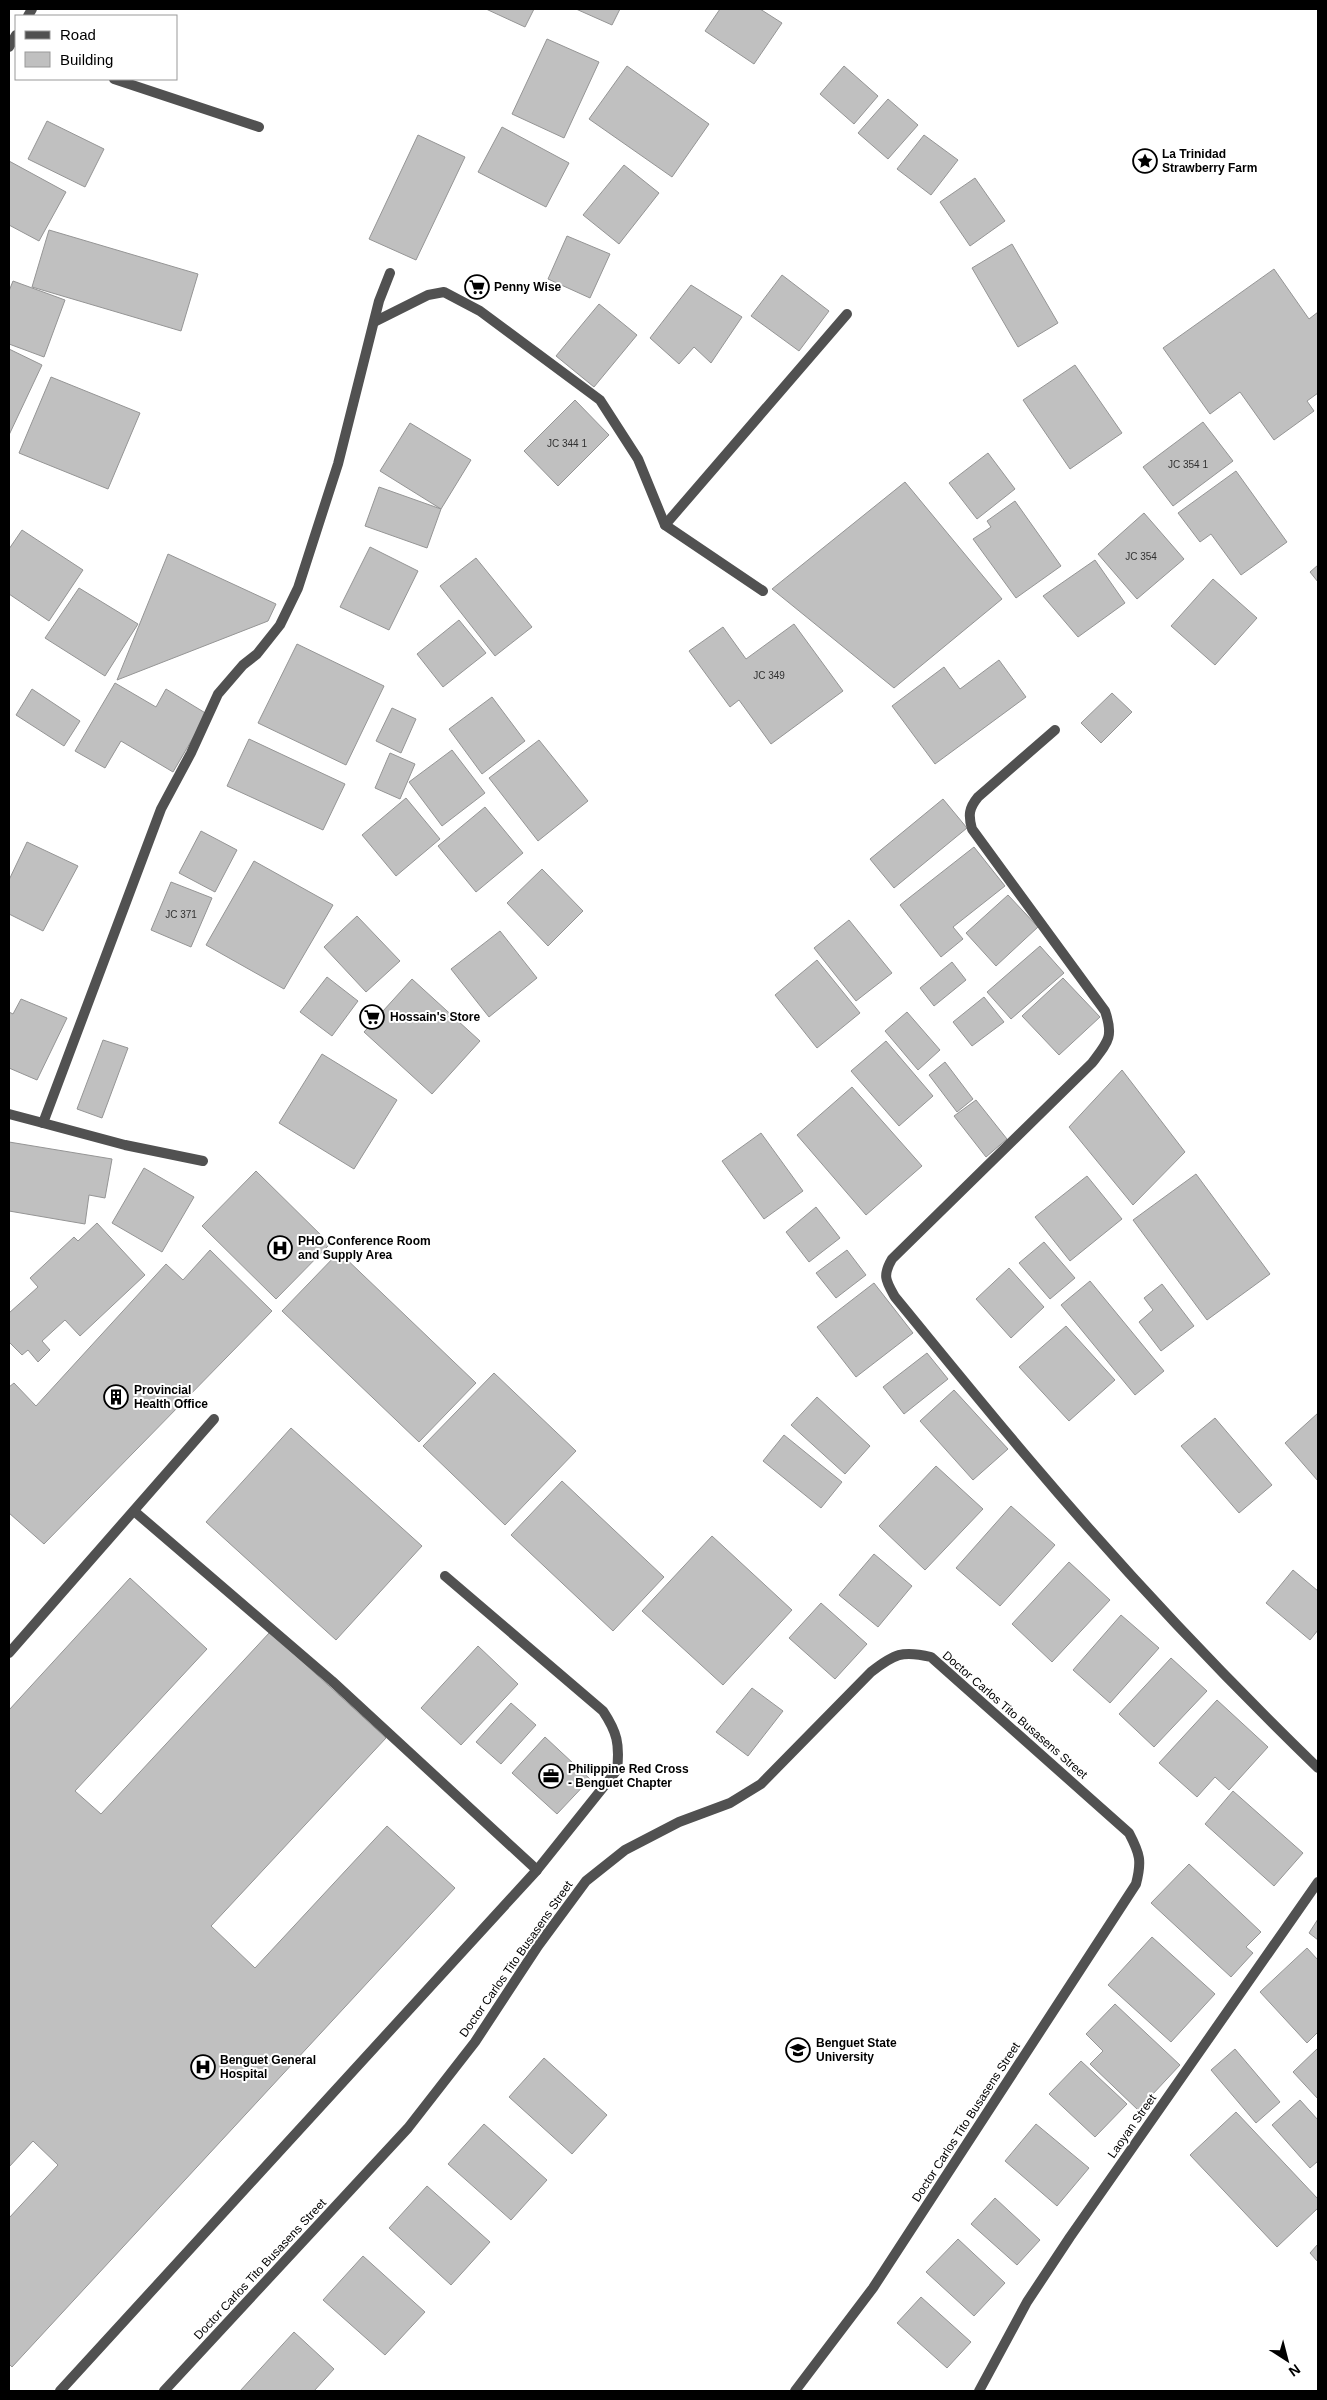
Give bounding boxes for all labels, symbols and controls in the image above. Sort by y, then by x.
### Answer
legend [15,15,178,80]
text: Road [60,26,96,43]
text: Building [60,51,113,68]
place label: La Trinidad Strawberry Farm [1162,147,1257,175]
place icon: La Trinidad Strawberry Farm [1132,148,1158,174]
supermarket icon: Penny Wise [464,274,490,300]
place label: Penny Wise [494,280,562,294]
house number: JC 344 1 [547,438,587,449]
house number: JC 354 1 [1168,459,1208,470]
house number: JC 354 [1125,551,1157,562]
house number: JC 349 [753,670,785,681]
house number: JC 371 [165,909,197,920]
supermarket icon: Hossain's Store [359,1004,385,1030]
place label: Hossain's Store [390,1010,481,1024]
place label: PHO Conference Room and Supply Area [298,1234,431,1262]
hospital icon: PHO Conference Room and Supply Area [267,1235,293,1261]
place label: Provincial Health Office [134,1383,208,1411]
building icon: Provincial Health Office [103,1384,129,1410]
street label: Doctor Carlos Tito Busasens Street [940,1648,1091,1782]
place label: Philippine Red Cross - Benguet Chapter [568,1762,689,1790]
office icon: Philippine Red Cross - Benguet Chapter [538,1763,564,1789]
street label: Doctor Carlos Tito Busasens Street [457,1878,576,2040]
place label: Benguet State University [816,2036,897,2064]
school or university icon: Benguet State University [785,2037,811,2063]
street label: Doctor Carlos Tito Busasens Street [909,2039,1023,2204]
place label: Benguet General Hospital [220,2053,316,2081]
hospital icon: Benguet General Hospital [190,2054,216,2080]
street label: Laoyan Street [1105,2091,1160,2161]
street label: Doctor Carlos Tito Busasens Street [191,2195,329,2342]
north arrow [1262,2335,1312,2385]
text: N [1286,2361,1303,2380]

